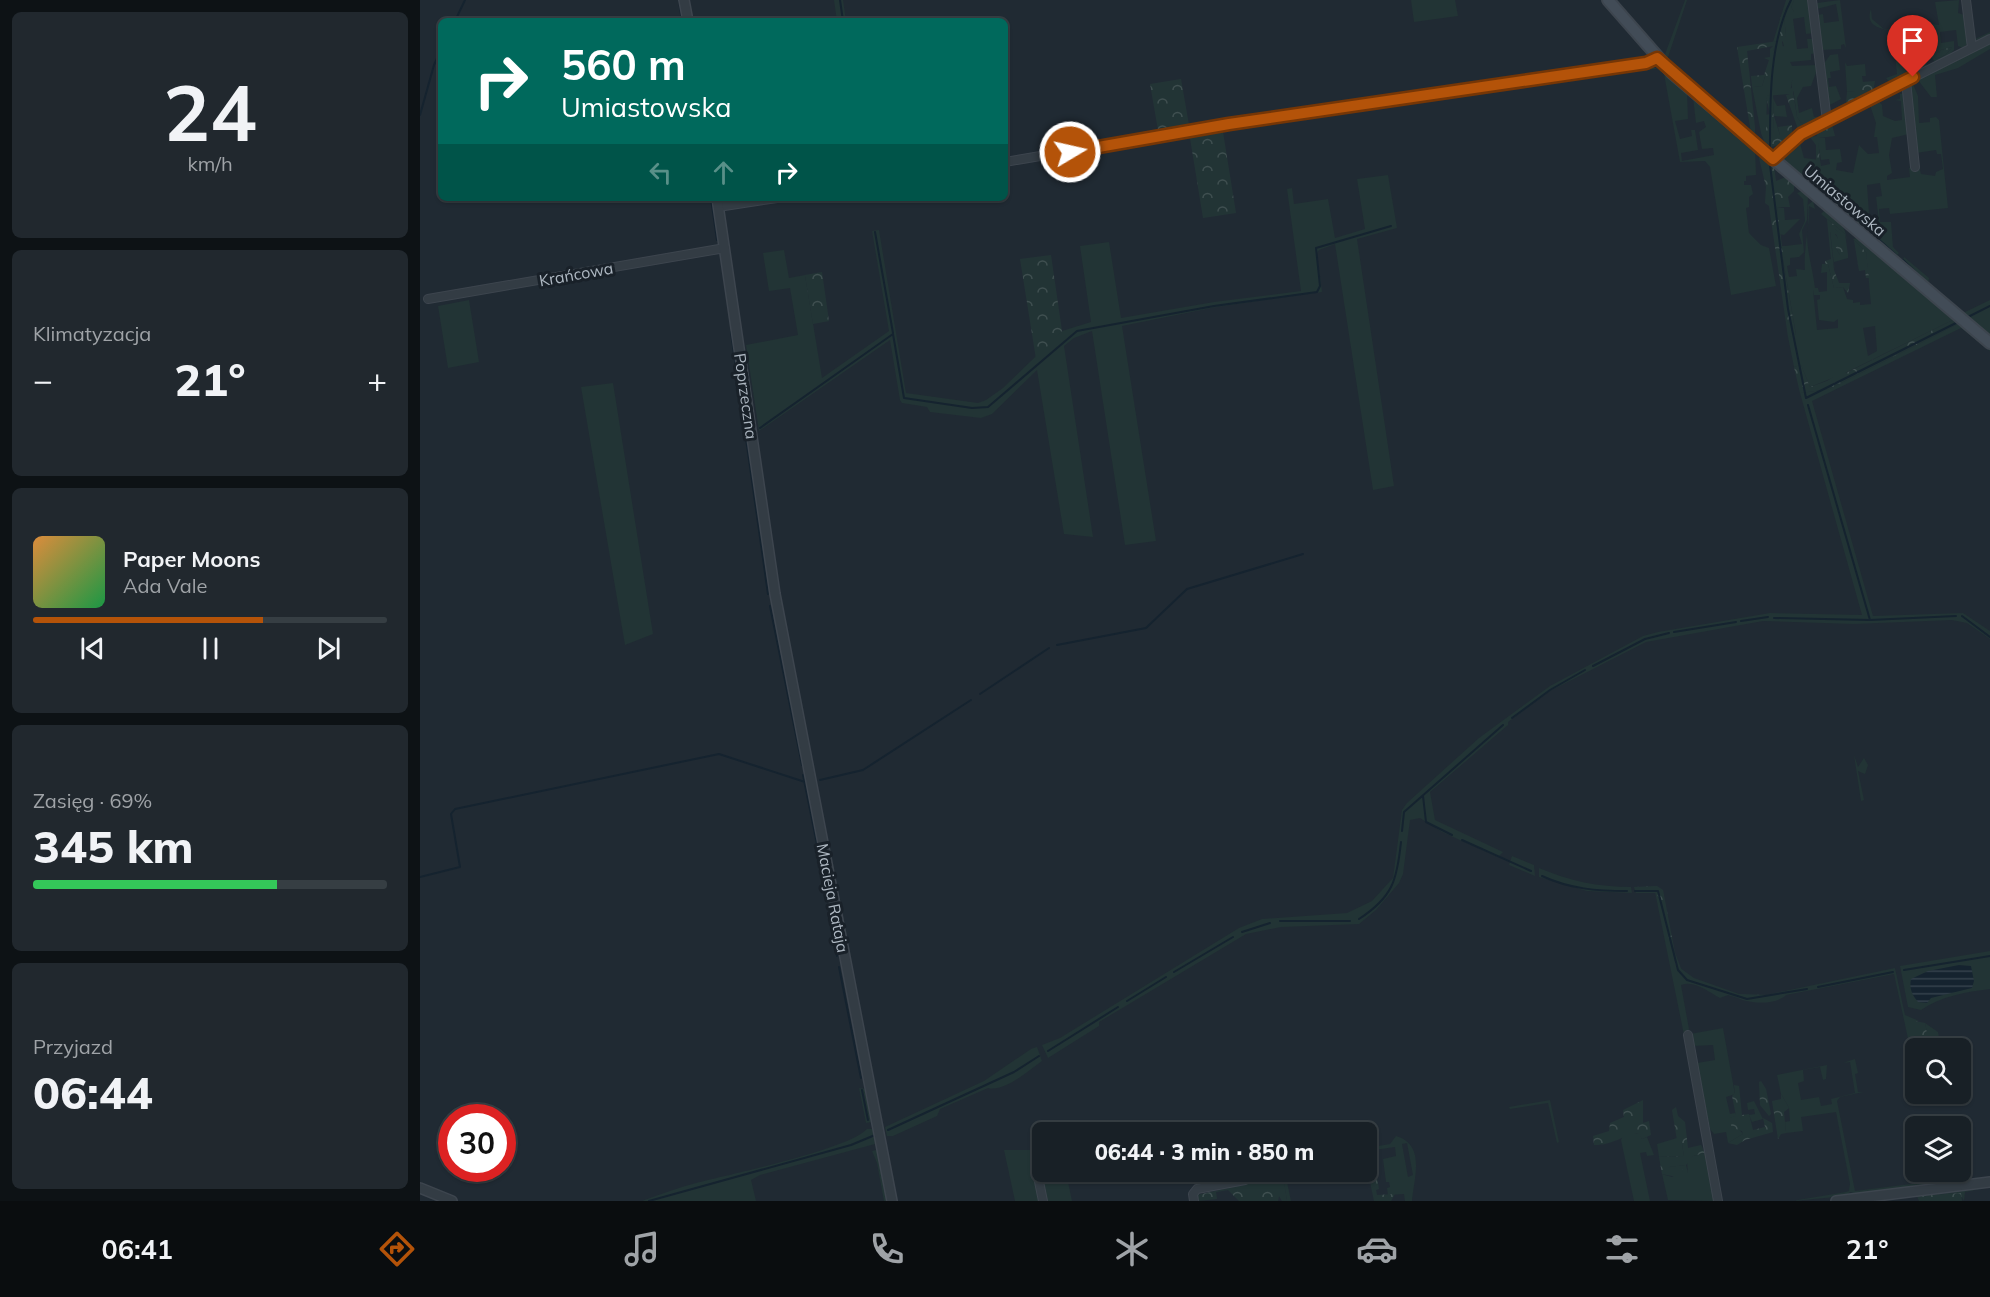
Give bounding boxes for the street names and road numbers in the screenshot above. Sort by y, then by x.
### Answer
street label: Umiastowska [1800,160,1890,240]
street label: Krańcowa [537,258,615,290]
street label: Poprzeczna [730,352,762,440]
street label: Macieja Rataja [813,842,853,954]

